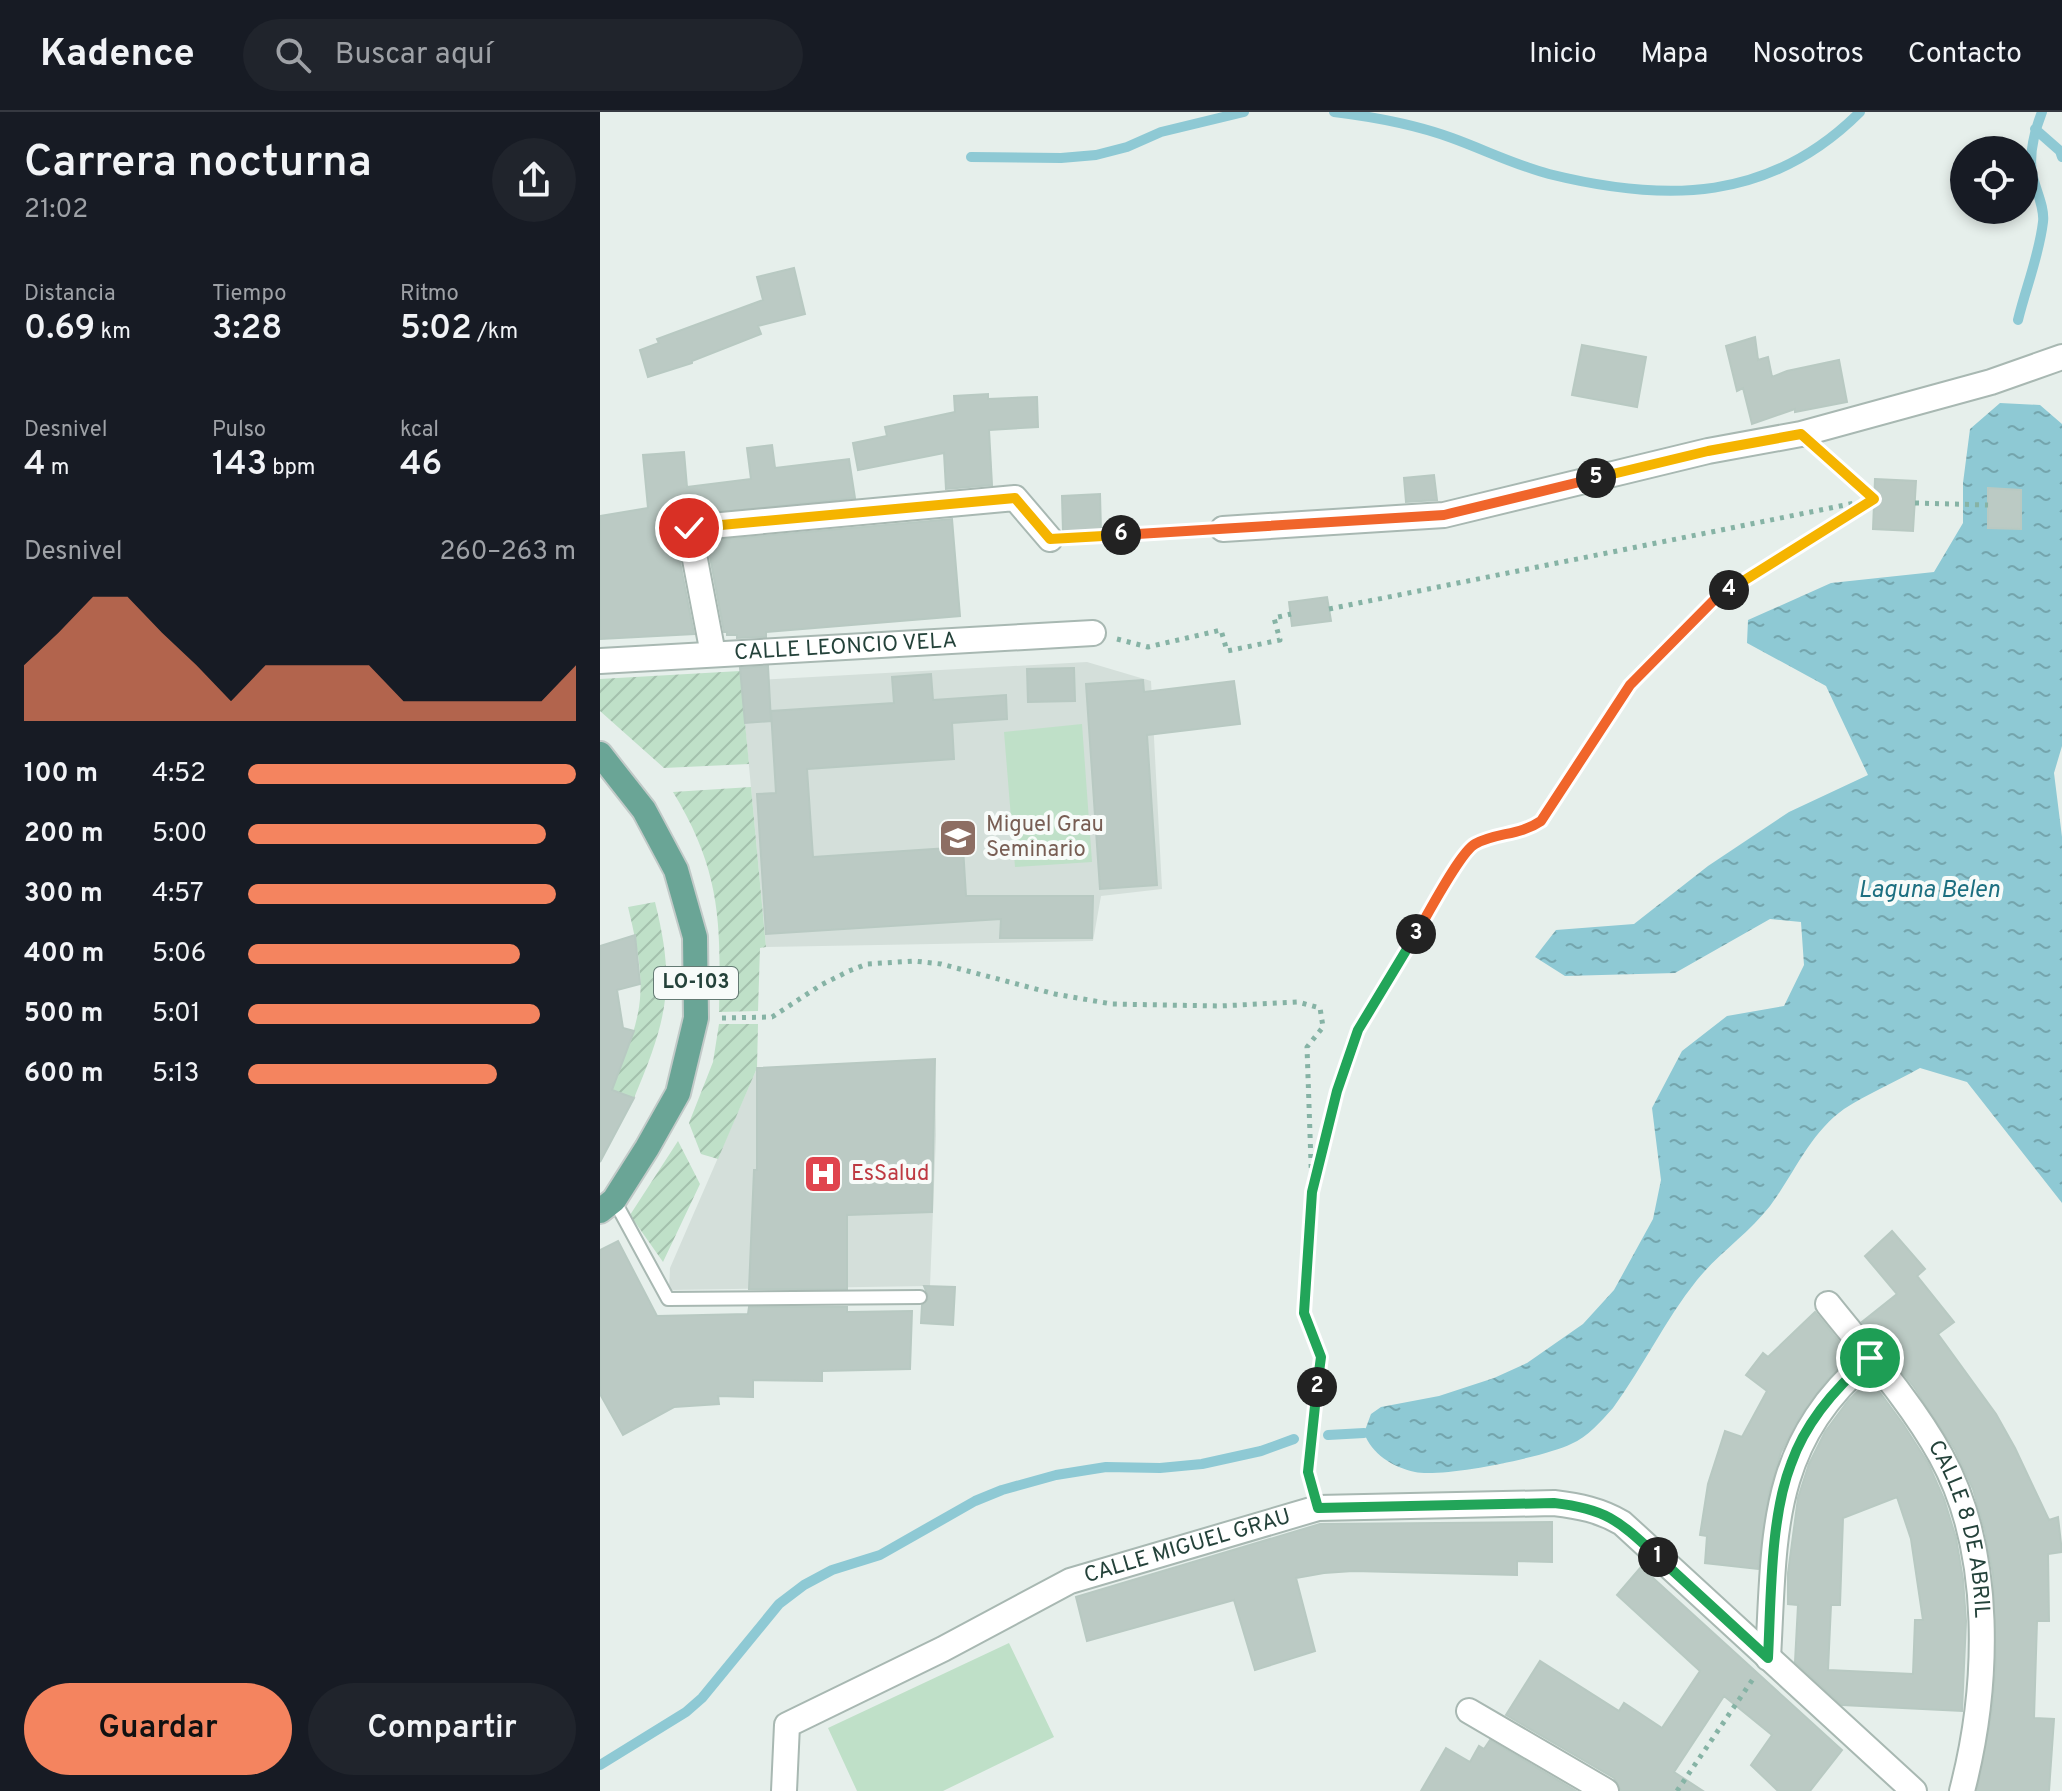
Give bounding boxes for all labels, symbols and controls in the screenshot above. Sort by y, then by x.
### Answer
search box [243,19,803,91]
text: Kadence [40,31,195,80]
icon: search [271,33,315,77]
text: Buscar aquí [335,37,492,74]
text: Inicio [1529,37,1597,73]
text: Mapa [1641,37,1708,73]
text: Nosotros [1752,37,1864,73]
text: Contacto [1908,37,2022,73]
text: Carrera nocturna [24,136,372,192]
map controls [1950,136,2038,224]
button: locate [1950,136,2038,224]
button: share [492,138,576,222]
text: 21:02 [24,194,88,227]
text: Distancia [24,281,116,308]
text: Tiempo [212,281,286,308]
text: Ritmo [400,281,459,308]
text: 0.69 [24,308,95,351]
text: 3:28 [212,308,282,351]
text: 5:02 [400,308,472,351]
text: km [95,319,131,346]
text: /km [472,319,518,346]
text: Desnivel [24,417,107,444]
text: Pulso [212,417,266,444]
text: kcal [400,417,439,444]
text: 4 [24,444,46,487]
text: 143 [212,444,267,487]
text: 46 [400,444,442,487]
text: m [46,455,69,482]
text: bpm [267,455,316,482]
pin: 5 [1576,458,1616,498]
text: 5 [1589,464,1603,491]
pin [655,494,723,562]
icon: check [667,506,711,550]
pin: 6 [1101,515,1141,555]
text: 6 [1114,521,1128,548]
text: Desnivel [24,536,123,569]
text: 260–263 m [439,536,576,569]
pin: 4 [1709,570,1749,610]
text: 4 [1722,576,1736,603]
street label: CALLE LEONCIO VELA [733,627,958,667]
text: 100 m [24,758,98,791]
text: 4:52 [152,758,206,791]
place label: Miguel Grau Seminario [986,812,1104,864]
school or university icon: Miguel Grau Seminario [937,817,979,859]
text: 200 m [24,818,103,851]
text: 5:00 [152,818,207,851]
water label: Laguna Belen [1858,876,2000,906]
text: 300 m [24,878,103,911]
text: 4:57 [152,878,203,911]
pin: 3 [1396,914,1436,954]
text: 3 [1409,920,1423,947]
text: 400 m [24,938,104,971]
text: 5:06 [152,938,206,971]
road number: LO-103 [654,967,738,999]
text: 500 m [24,998,103,1031]
text: 5:01 [152,998,200,1031]
text: 600 m [24,1058,104,1091]
text: 5:13 [152,1058,199,1091]
hospital icon: EsSalud [802,1153,844,1195]
place label: EsSalud [851,1161,929,1188]
pin [1836,1324,1904,1392]
icon: arrive [1848,1336,1892,1380]
pin: 2 [1297,1367,1337,1407]
text: 2 [1310,1373,1324,1400]
street label: CALLE 8 DE ABRIL [1921,1436,1995,1619]
street label: CALLE MIGUEL GRAU [1081,1503,1294,1590]
pin: 1 [1638,1537,1678,1577]
text: 1 [1654,1543,1662,1570]
button: Guardar [24,1683,292,1775]
button: Compartir [308,1683,576,1775]

